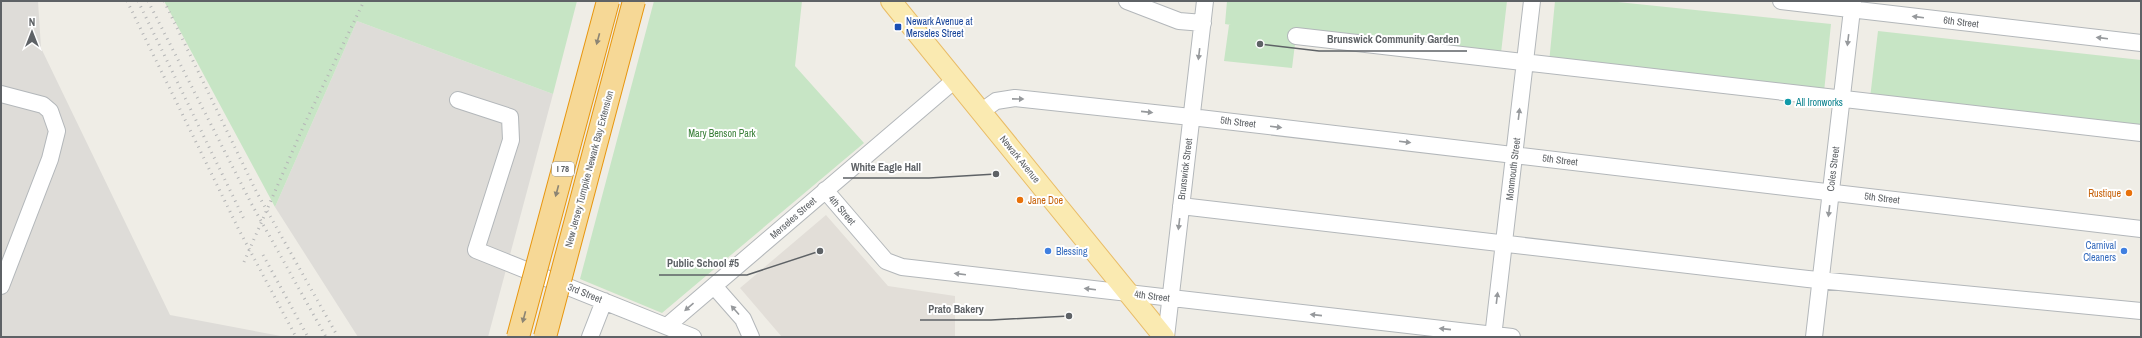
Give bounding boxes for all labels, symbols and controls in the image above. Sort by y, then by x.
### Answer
north arrow [12,12,52,52]
street label: 6th Street [1943,13,1980,31]
one-way arrow [1911,14,1924,20]
text: N [29,15,35,29]
place label: Newark Avenue at Merseles Street [906,15,973,40]
marker: Newark Avenue at Merseles Street [893,22,903,32]
callout: Brunswick Community Garden [1319,28,1467,51]
text: Brunswick Community Garden [1327,32,1459,46]
one-way arrow [595,33,601,45]
one-way arrow [1845,34,1852,46]
one-way arrow [2096,35,2108,42]
one-way arrow [1196,48,1202,60]
street label: New Jersey Turnpike Newark Bay Extension [562,89,616,249]
one-way arrow [1011,96,1024,102]
place label: All Ironworks [1795,96,1843,109]
marker: All Ironworks [1783,97,1793,107]
one-way arrow [1516,108,1522,120]
one-way arrow [1141,109,1153,115]
street label: 5th Street [1220,113,1257,131]
one-way arrow [1270,124,1282,130]
park label: Mary Benson Park [688,127,757,140]
street label: Newark Avenue [997,133,1043,186]
street label: Monmouth Street [1503,136,1523,201]
street label: Brunswick Street [1175,137,1195,201]
one-way arrow [1399,139,1411,145]
street label: Coles Street [1824,145,1842,192]
street label: 5th Street [1542,151,1579,169]
callout: White Eagle Hall [843,155,929,178]
text: White Eagle Hall [851,160,921,174]
road number: I 78 [552,162,574,176]
one-way arrow [554,186,560,198]
place label: Rustique [2088,187,2121,200]
marker: Rustique [2124,188,2134,198]
street label: 5th Street [1864,189,1901,207]
street label: 4th Street [825,192,859,228]
street label: Merseles Street [767,194,819,242]
place label: Jane Doe [1028,194,1064,207]
marker: Jane Doe [1015,195,1025,205]
one-way arrow [1825,205,1832,217]
one-way arrow [1176,218,1182,231]
place label: Carnival Cleaners [2083,239,2116,264]
place label: Blessing [1056,245,1088,258]
marker: Blessing [1043,246,1053,256]
marker: Carnival Cleaners [2119,246,2129,256]
callout: Public School #5 [659,252,747,275]
text: Public School #5 [667,256,739,270]
one-way arrow [954,271,966,277]
street label: 3rd Street [566,280,605,306]
one-way arrow [1084,286,1096,292]
street label: 4th Street [1134,287,1171,305]
one-way arrow [1494,292,1500,304]
callout: Prato Bakery [920,297,991,320]
one-way arrow [684,302,695,311]
text: Prato Bakery [928,302,984,316]
one-way arrow [731,304,740,315]
one-way arrow [520,311,526,323]
one-way arrow [1310,311,1322,318]
one-way arrow [1439,326,1451,332]

